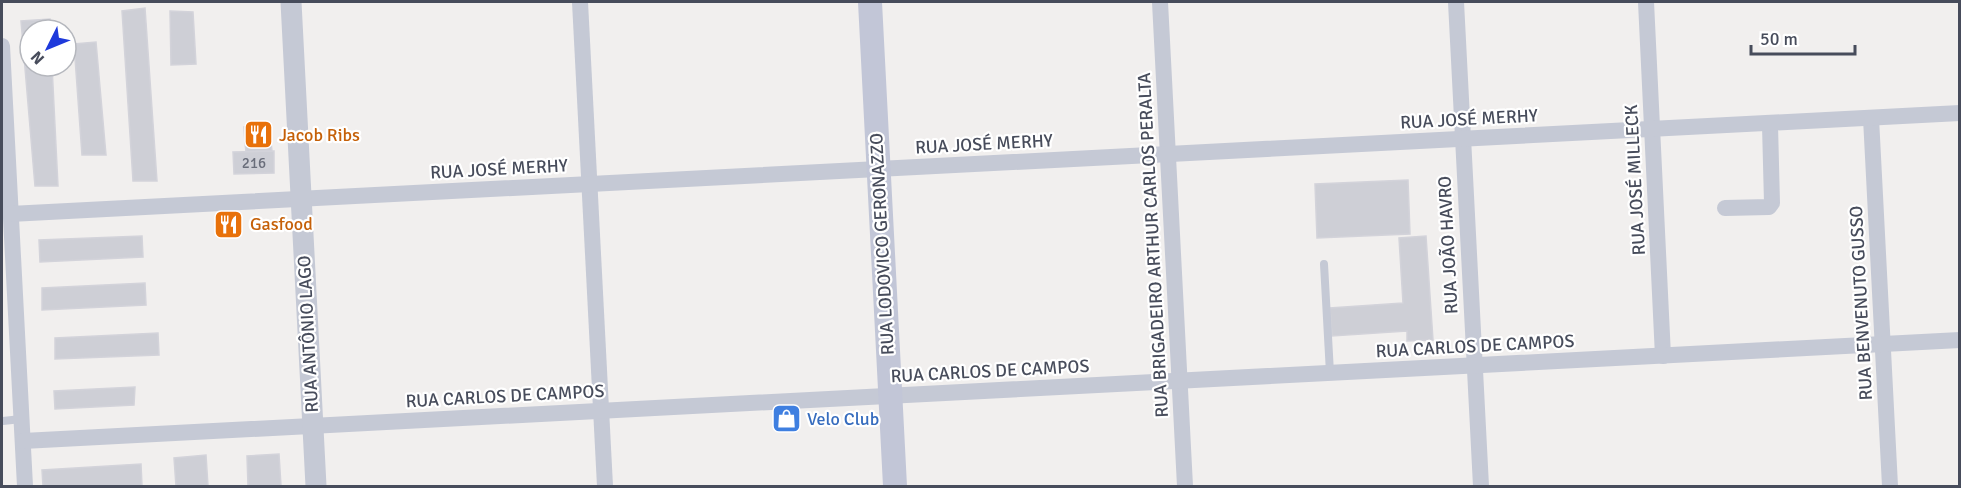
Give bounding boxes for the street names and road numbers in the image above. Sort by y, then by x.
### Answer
street label: RUA BRIGADEIRO ARTHUR CARLOS PERALTA [1133,72,1173,418]
street label: RUA JOSÉ MERHY [1400,104,1538,134]
street label: RUA JOSÉ MILLECK [1620,104,1650,256]
street label: RUA JOSÉ MERHY [915,129,1053,159]
street label: RUA LODOVICO GERONAZZO [865,132,899,356]
street label: RUA JOSÉ MERHY [430,154,568,184]
street label: RUA JOÃO HAVRO [1433,175,1463,315]
street label: RUA BENVENUTO GUSSO [1845,205,1877,401]
street label: RUA ANTÔNIO LAGO [293,255,323,413]
street label: RUA CARLOS DE CAMPOS [1375,330,1575,362]
street label: RUA CARLOS DE CAMPOS [890,355,1090,387]
street label: RUA CARLOS DE CAMPOS [405,380,605,412]

